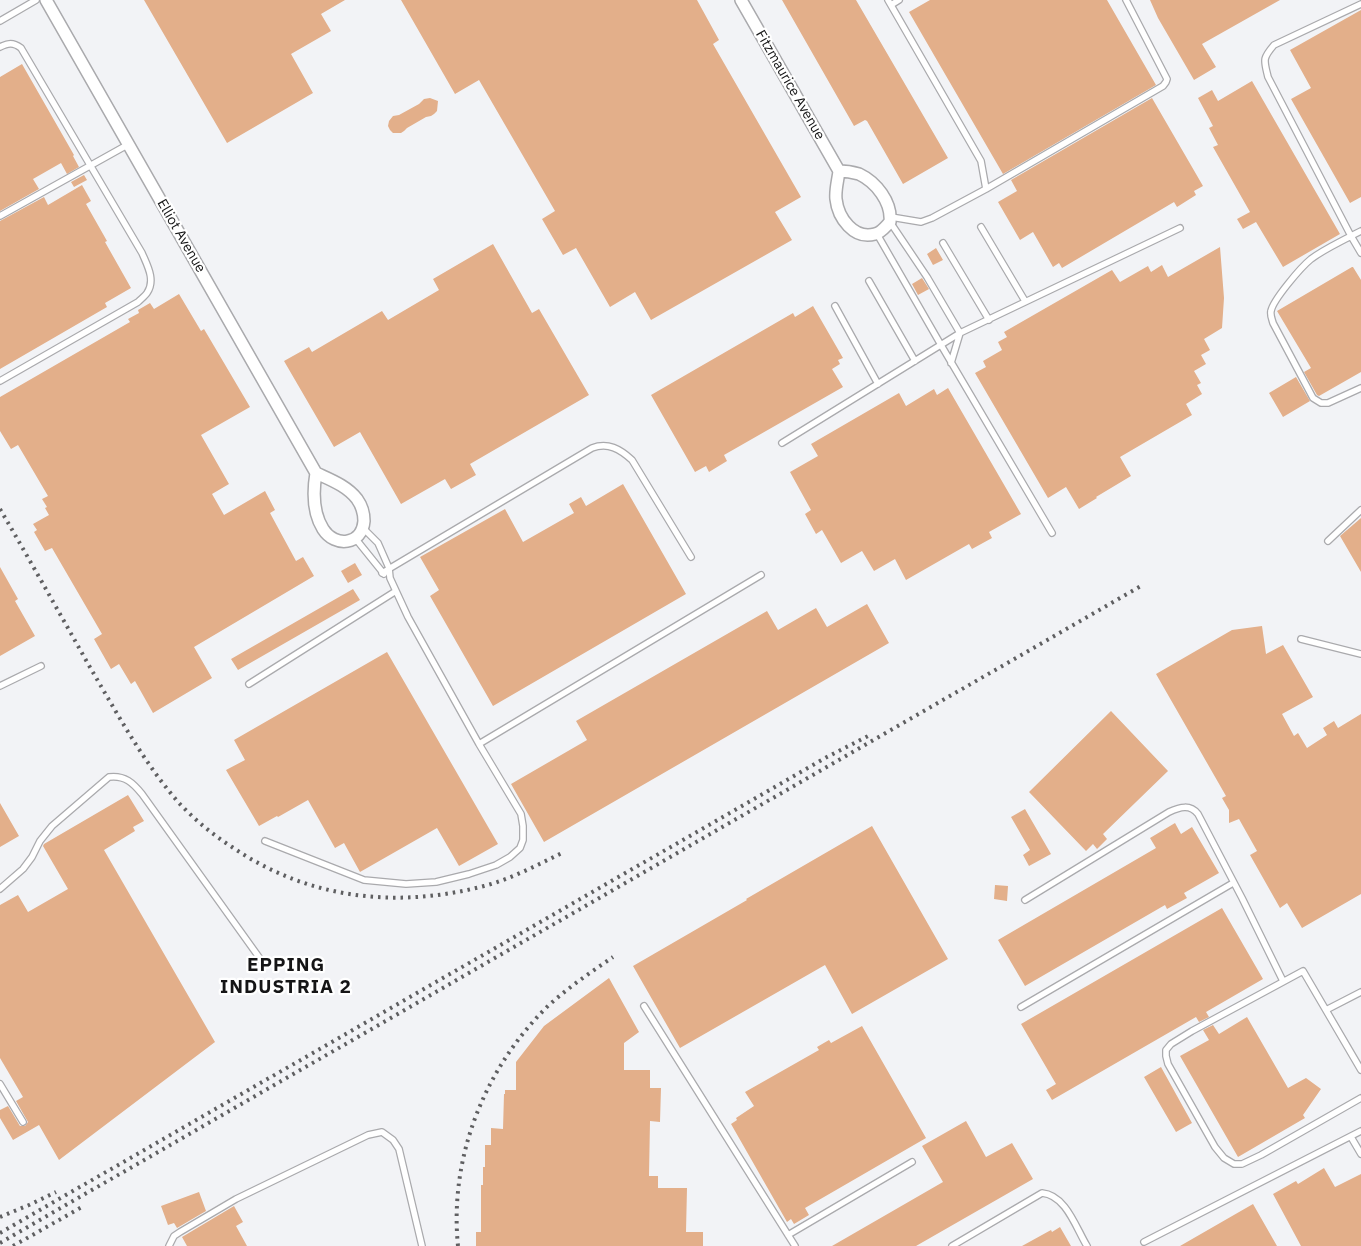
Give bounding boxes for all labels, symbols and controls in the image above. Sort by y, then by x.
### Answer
street label: Fitzmaurice Avenue [752,27,828,143]
street label: Elliot Avenue [153,196,209,276]
district label: EPPING INDUSTRIA 2 [219,955,353,999]

